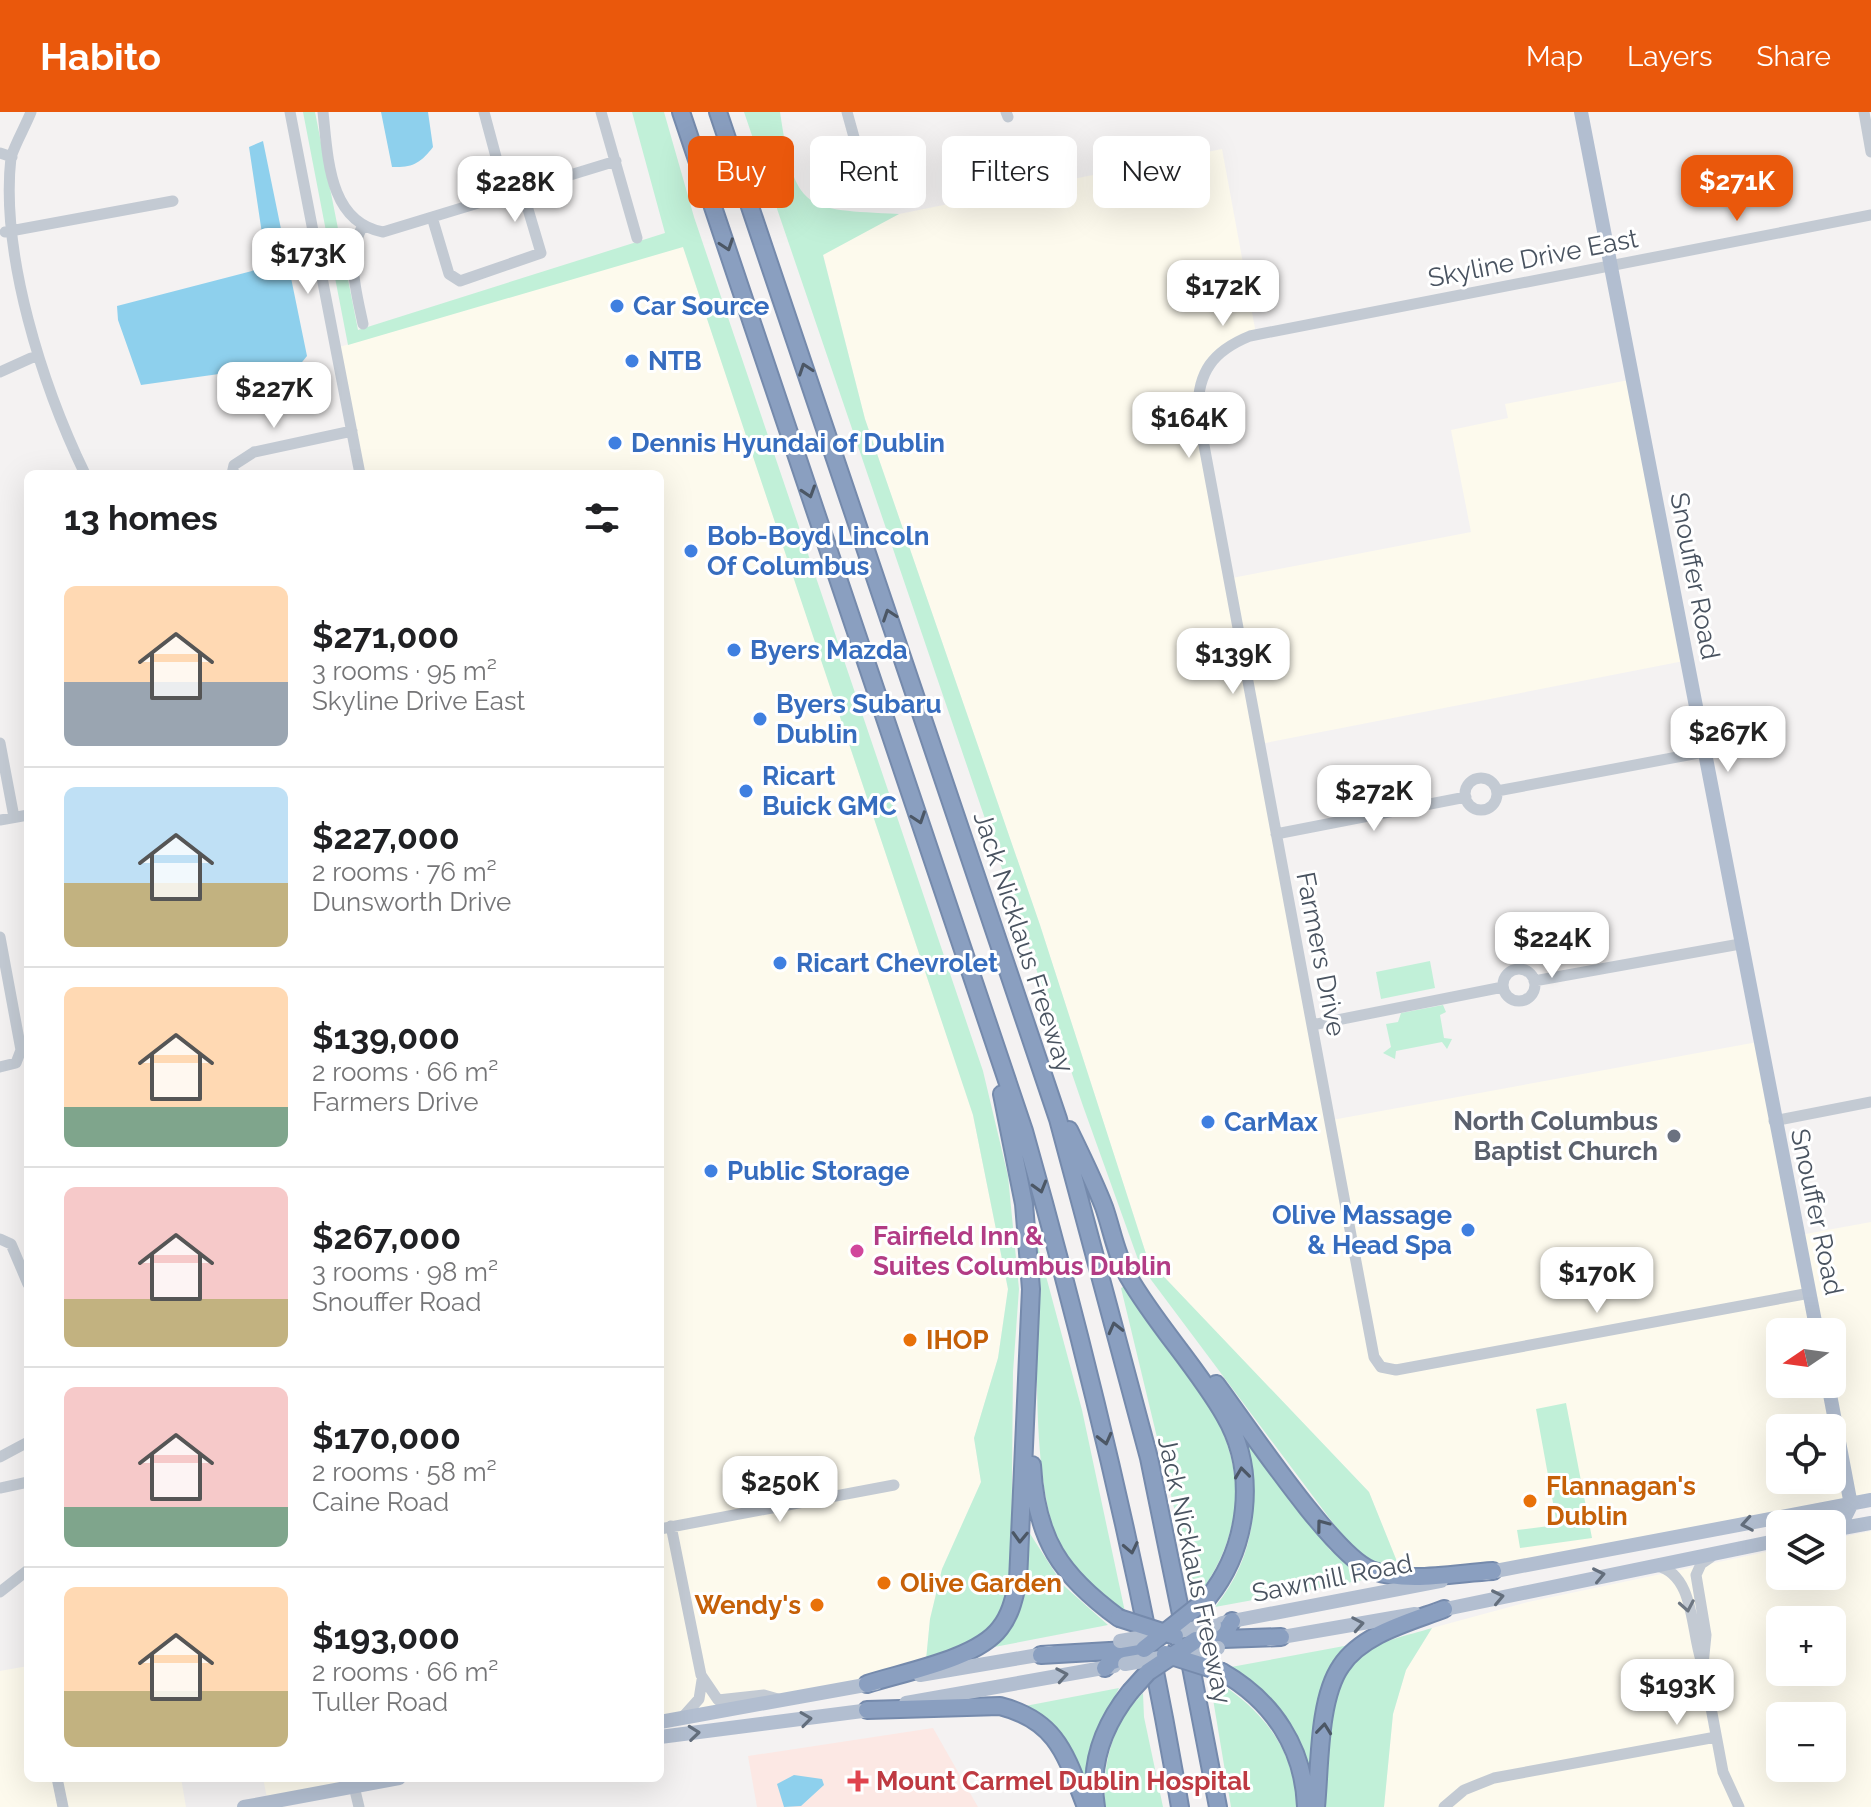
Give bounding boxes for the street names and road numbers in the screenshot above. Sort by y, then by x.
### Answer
street label: Skyline Drive East [1425,223,1641,293]
street label: Snouffer Road [1664,490,1726,662]
street label: Jack Nicklaus Freeway [968,808,1080,1076]
street label: Farmers Drive [1290,869,1352,1039]
street label: Snouffer Road [1785,1126,1849,1298]
street label: Jack Nicklaus Freeway [1152,1434,1238,1706]
street label: Sawmill Road [1249,1548,1415,1608]

